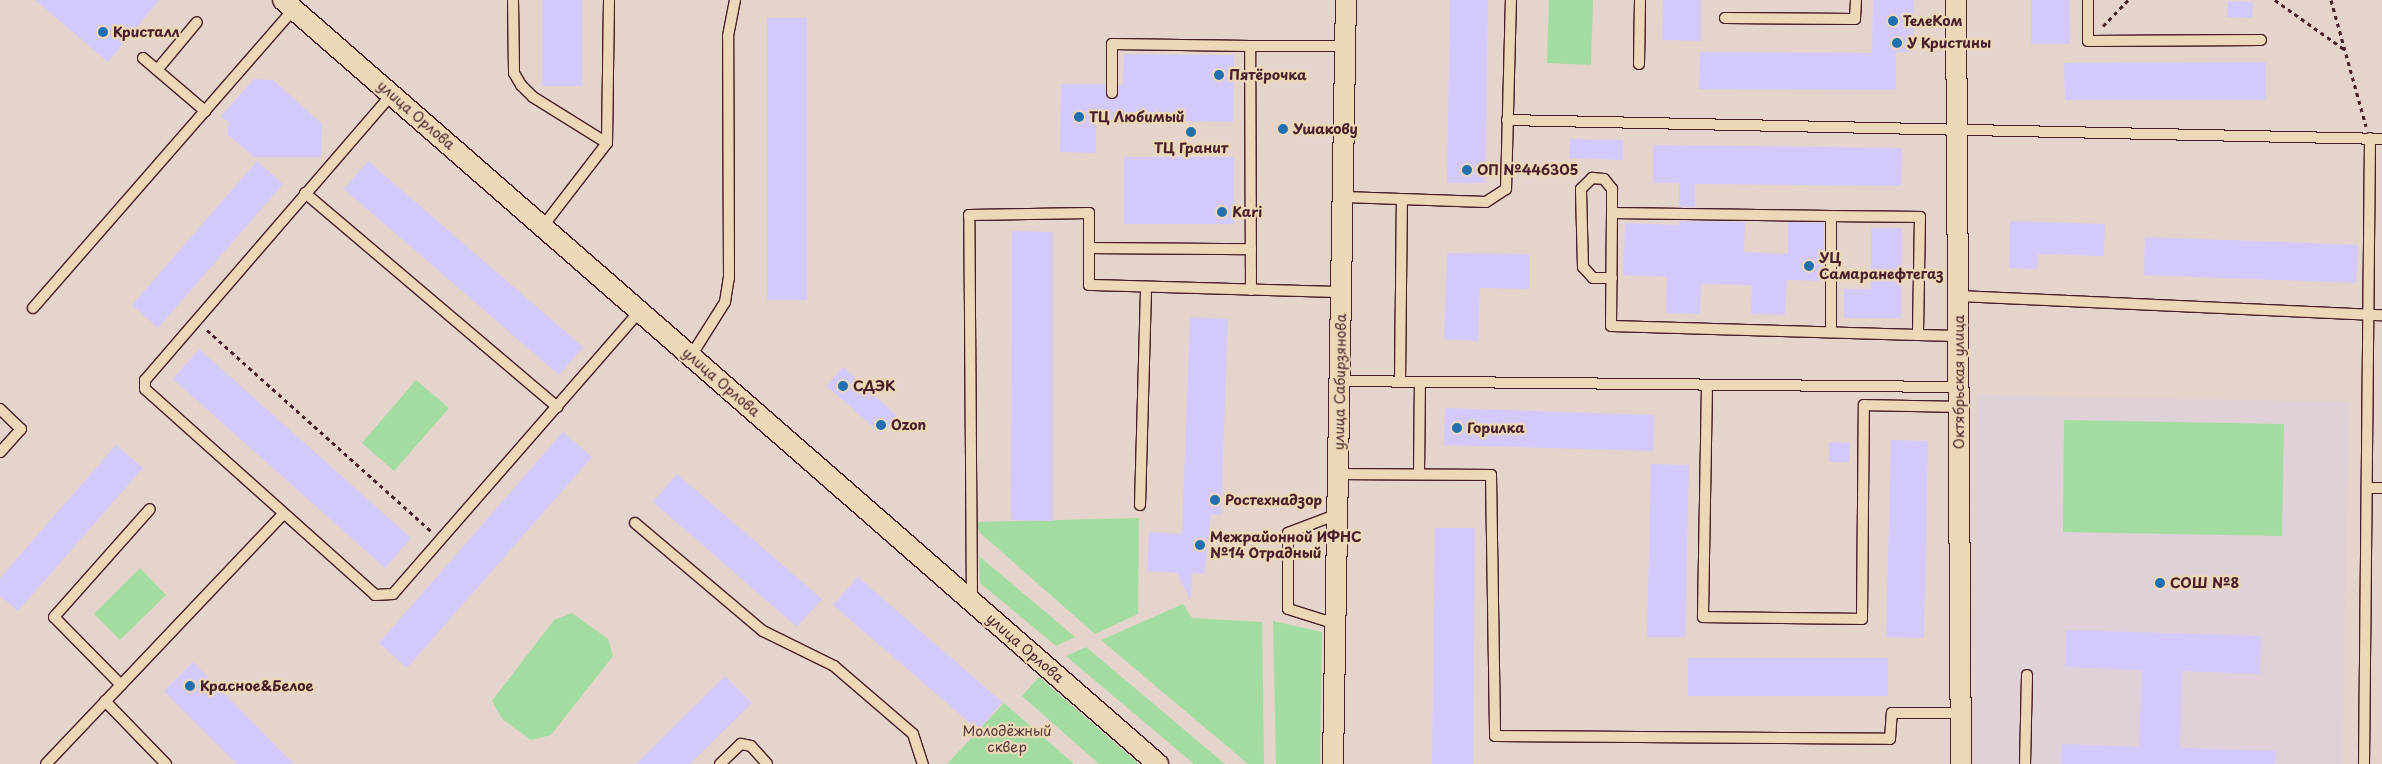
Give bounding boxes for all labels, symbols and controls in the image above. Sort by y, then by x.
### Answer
place label: ТелеКом [1903,13,1963,29]
marker: ТелеКом [1887,15,1899,27]
place label: Кристалл [113,24,179,40]
marker: Кристалл [97,26,109,38]
place label: У Кристины [1907,35,1992,51]
marker: У Кристины [1891,37,1903,49]
place label: Пятёрочка [1229,67,1307,83]
marker: Пятёрочка [1213,69,1225,81]
street label: улица Орлова [374,77,458,153]
place label: ТЦ Любимый [1089,109,1185,125]
marker: ТЦ Любимый [1073,111,1085,123]
place label: Ушакову [1293,121,1358,137]
marker: Ушакову [1277,123,1289,135]
marker: ТЦ Гранит [1185,126,1197,138]
place label: ТЦ Гранит [1154,140,1228,156]
place label: ОП №446305 [1477,162,1579,178]
marker: ОП №446305 [1461,164,1473,176]
place label: Kari [1232,204,1262,220]
marker: Kari [1216,206,1228,218]
place label: УЦ Самаранефтегаз [1819,250,1944,282]
marker: УЦ Самаранефтегаз [1803,260,1815,272]
street label: улица Сабирзянова [1330,313,1350,451]
street label: Октябрьская улица [1951,314,1967,450]
street label: улица Орлова [679,344,763,420]
place label: СДЭК [853,378,895,394]
marker: СДЭК [837,380,849,392]
place label: Ozon [891,417,926,433]
marker: Ozon [875,419,887,431]
place label: Горилка [1467,420,1525,436]
marker: Горилка [1451,422,1463,434]
place label: Ростехнадзор [1225,492,1322,508]
marker: Ростехнадзор [1209,494,1221,506]
place label: Межрайонной ИФНС №14 Отрадный [1210,529,1362,562]
marker: Межрайонной ИФНС №14 Отрадный [1194,539,1206,551]
place label: СОШ №8 [2170,575,2239,591]
marker: СОШ №8 [2154,577,2166,589]
street label: улица Орлова [983,610,1067,686]
place label: Красное&Белое [200,678,313,694]
marker: Красное&Белое [184,680,196,692]
park label: Молодёжный сквер [963,723,1051,756]

